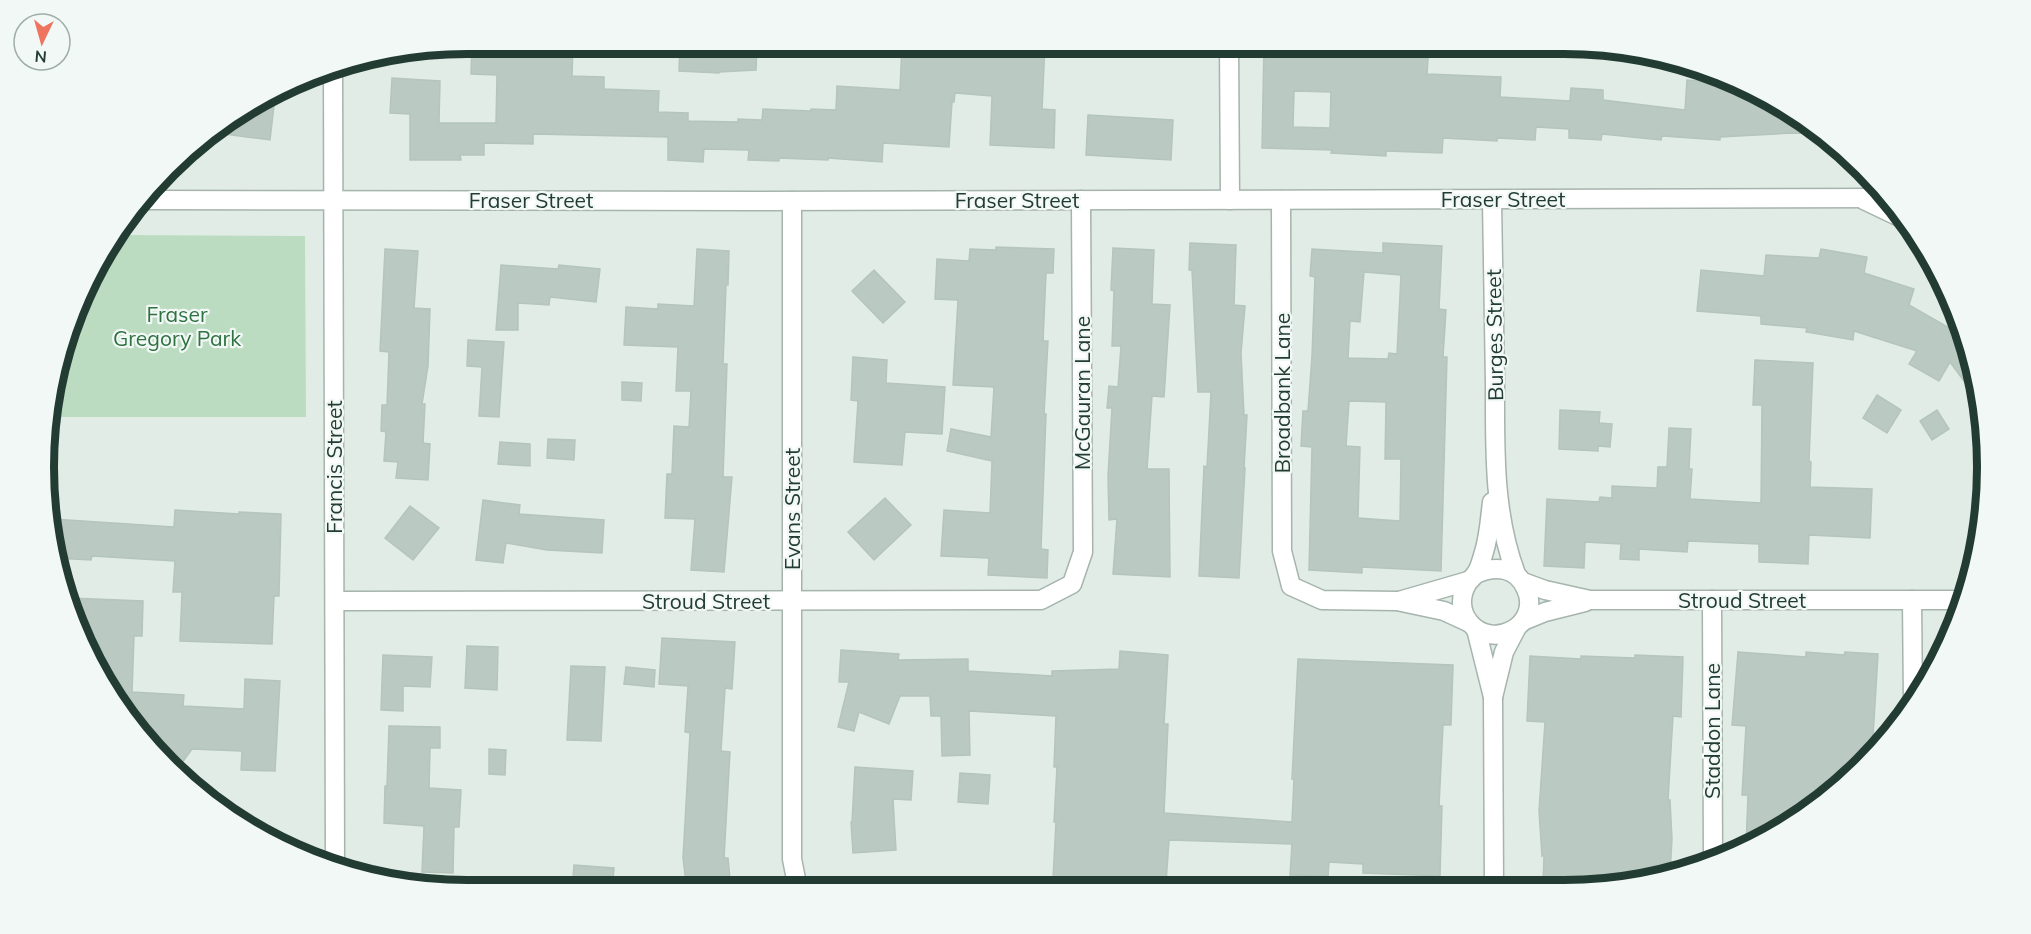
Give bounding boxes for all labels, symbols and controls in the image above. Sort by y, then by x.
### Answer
north arrow [12,12,72,72]
text: N [34,46,48,67]
street label: Fraser Street [1441,186,1565,212]
street label: Fraser Street [469,187,593,213]
street label: Fraser Street [955,187,1079,213]
street label: Burges Street [1480,269,1508,401]
park label: Fraser Gregory Park [113,301,241,351]
street label: Broadbank Lane [1269,313,1295,473]
street label: McGauran Lane [1069,316,1095,470]
street label: Francis Street [321,400,347,534]
street label: Evans Street [779,448,805,570]
street label: Stroud Street [1678,587,1806,613]
street label: Stroud Street [642,588,770,614]
street label: Staddon Lane [1699,663,1725,799]

